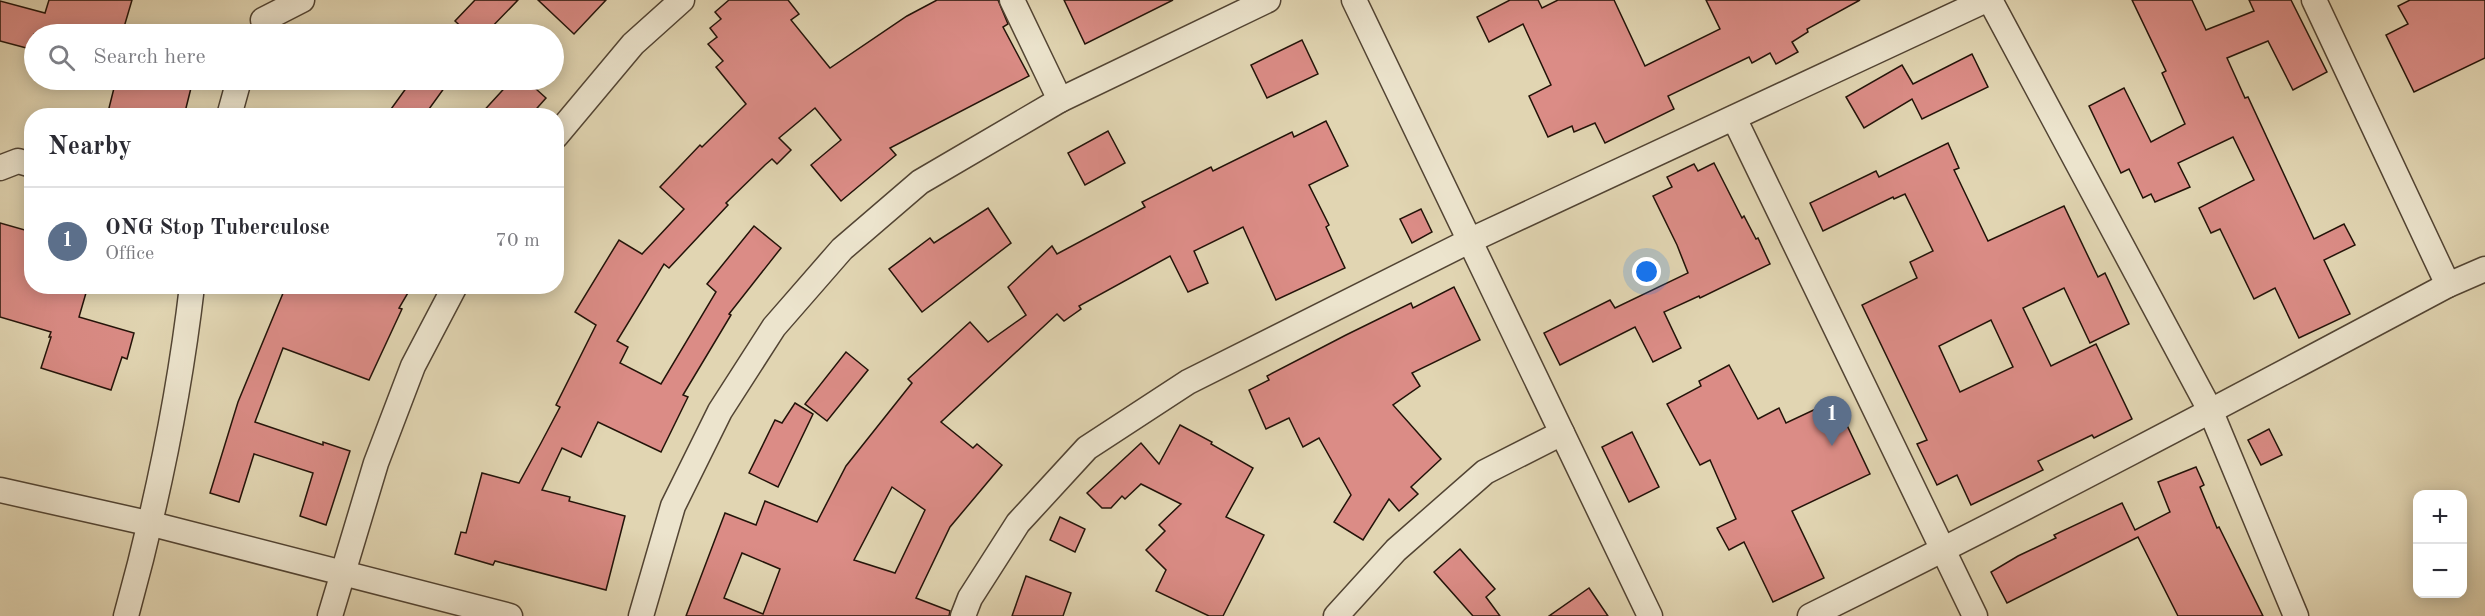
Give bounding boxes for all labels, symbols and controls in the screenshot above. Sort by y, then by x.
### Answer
search box [24,24,564,90]
icon: search [45,41,78,74]
text: Search here [93,46,206,68]
text: Nearby [48,134,132,160]
text: ONG Stop Tuberculose [105,217,330,239]
text: 1 [62,231,73,251]
text: 70 m [495,231,540,251]
text: Office [105,244,154,264]
your location [1632,257,1661,286]
pin: 1 [1812,396,1852,446]
map controls [2413,490,2467,598]
button: + [2413,490,2467,544]
button: − [2413,544,2467,598]

